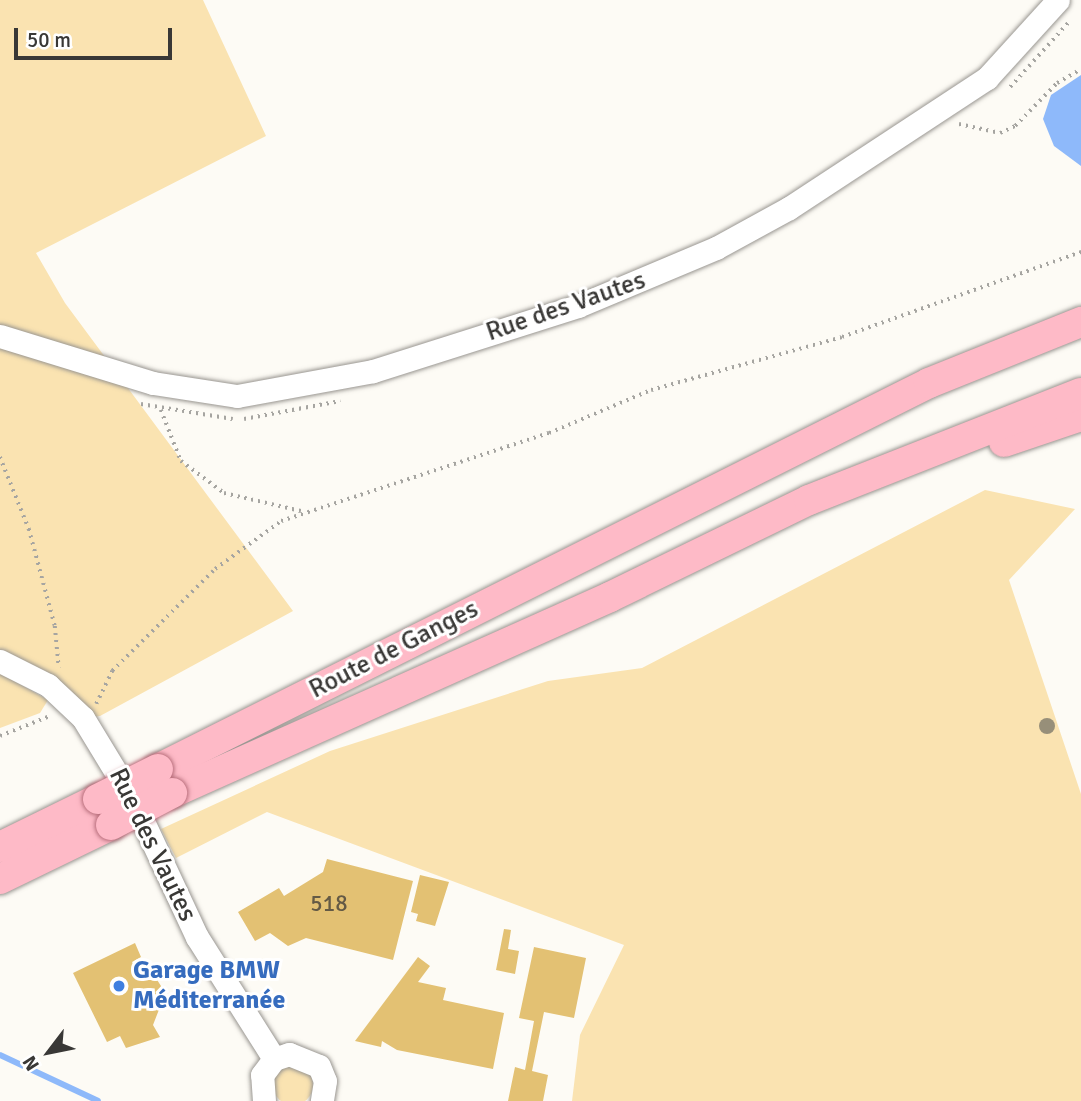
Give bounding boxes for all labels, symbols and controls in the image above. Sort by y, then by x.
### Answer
scale bar [18,14,175,58]
text: 50 m [27,27,71,53]
street label: Rue des Vautes [482,265,650,349]
street label: Route de Ganges [304,594,484,706]
street label: Rue des Vautes [102,763,202,927]
house number: 518 [310,890,348,918]
place label: Garage BMW Méditerranée [133,955,285,1016]
marker: Garage BMW Méditerranée [111,978,127,994]
north arrow [14,1017,84,1087]
text: N [18,1051,45,1075]

